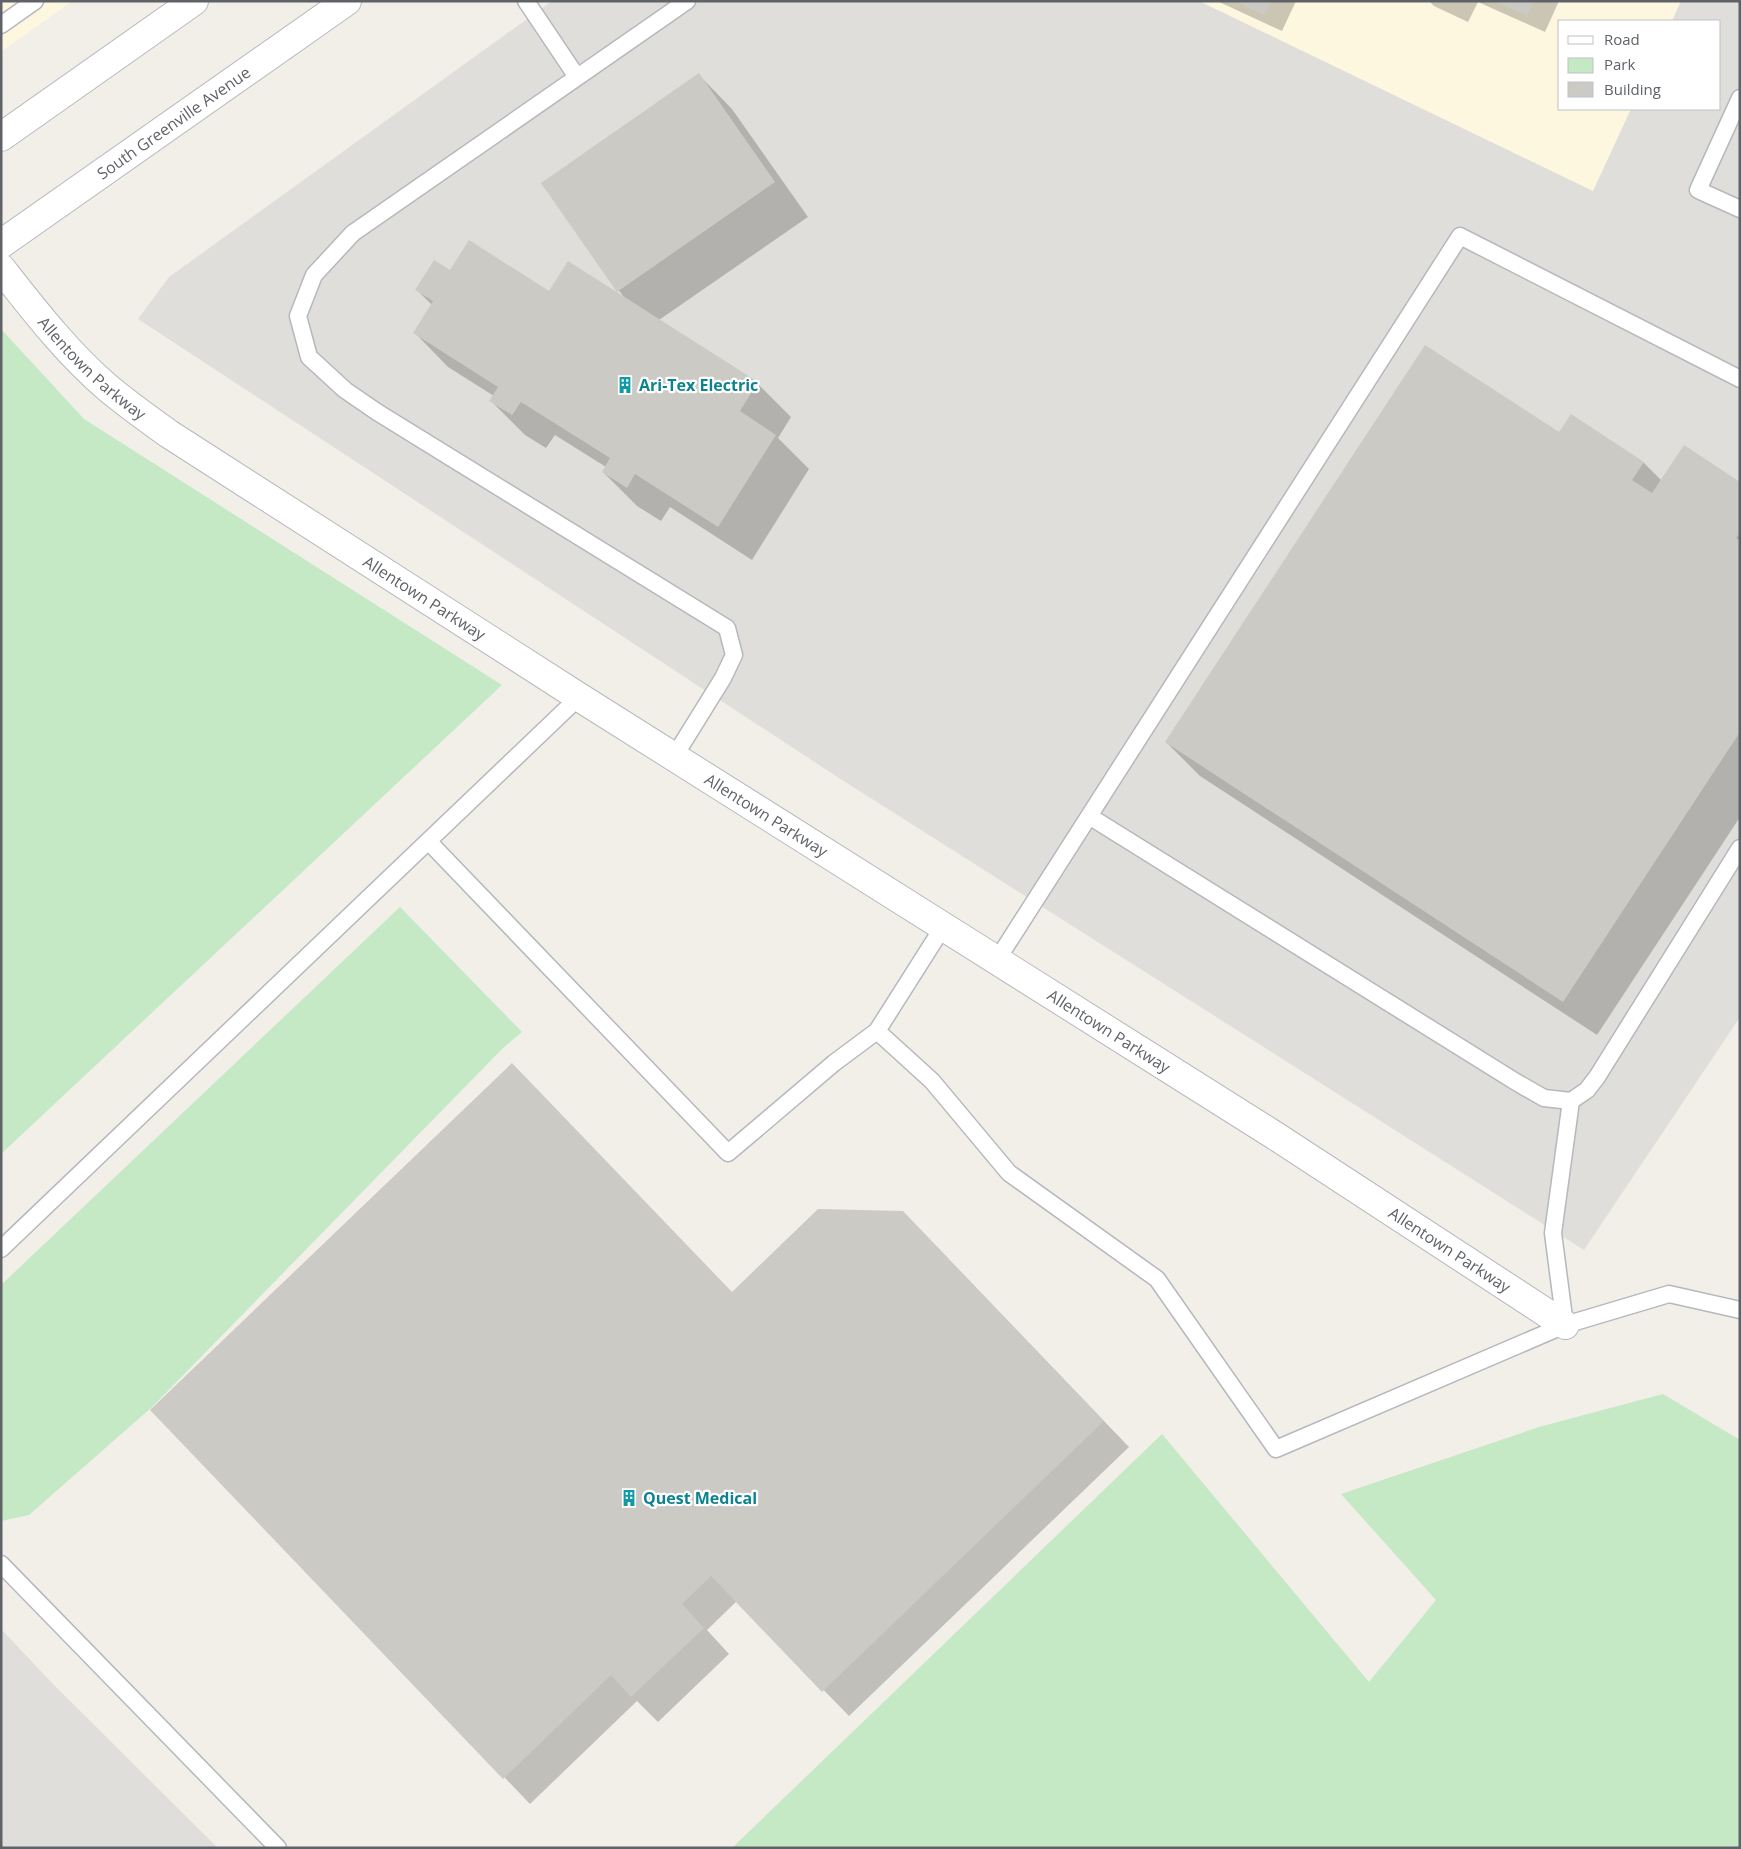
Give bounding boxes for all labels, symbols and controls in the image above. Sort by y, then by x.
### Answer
legend [1558,20,1721,110]
text: Road [1604,29,1640,49]
text: Park [1604,54,1635,74]
street label: South Greenville Avenue [93,61,255,184]
text: Building [1604,79,1661,99]
street label: Allentown Parkway [33,312,151,425]
place label: Ari-Tex Electric [639,374,758,396]
building icon: Ari-Tex Electric [615,375,635,395]
street label: Allentown Parkway [359,550,491,646]
street label: Allentown Parkway [701,768,833,863]
street label: Allentown Parkway [1043,984,1176,1079]
street label: Allentown Parkway [1385,1202,1516,1298]
place label: Quest Medical [643,1487,757,1509]
building icon: Quest Medical [619,1488,639,1508]

